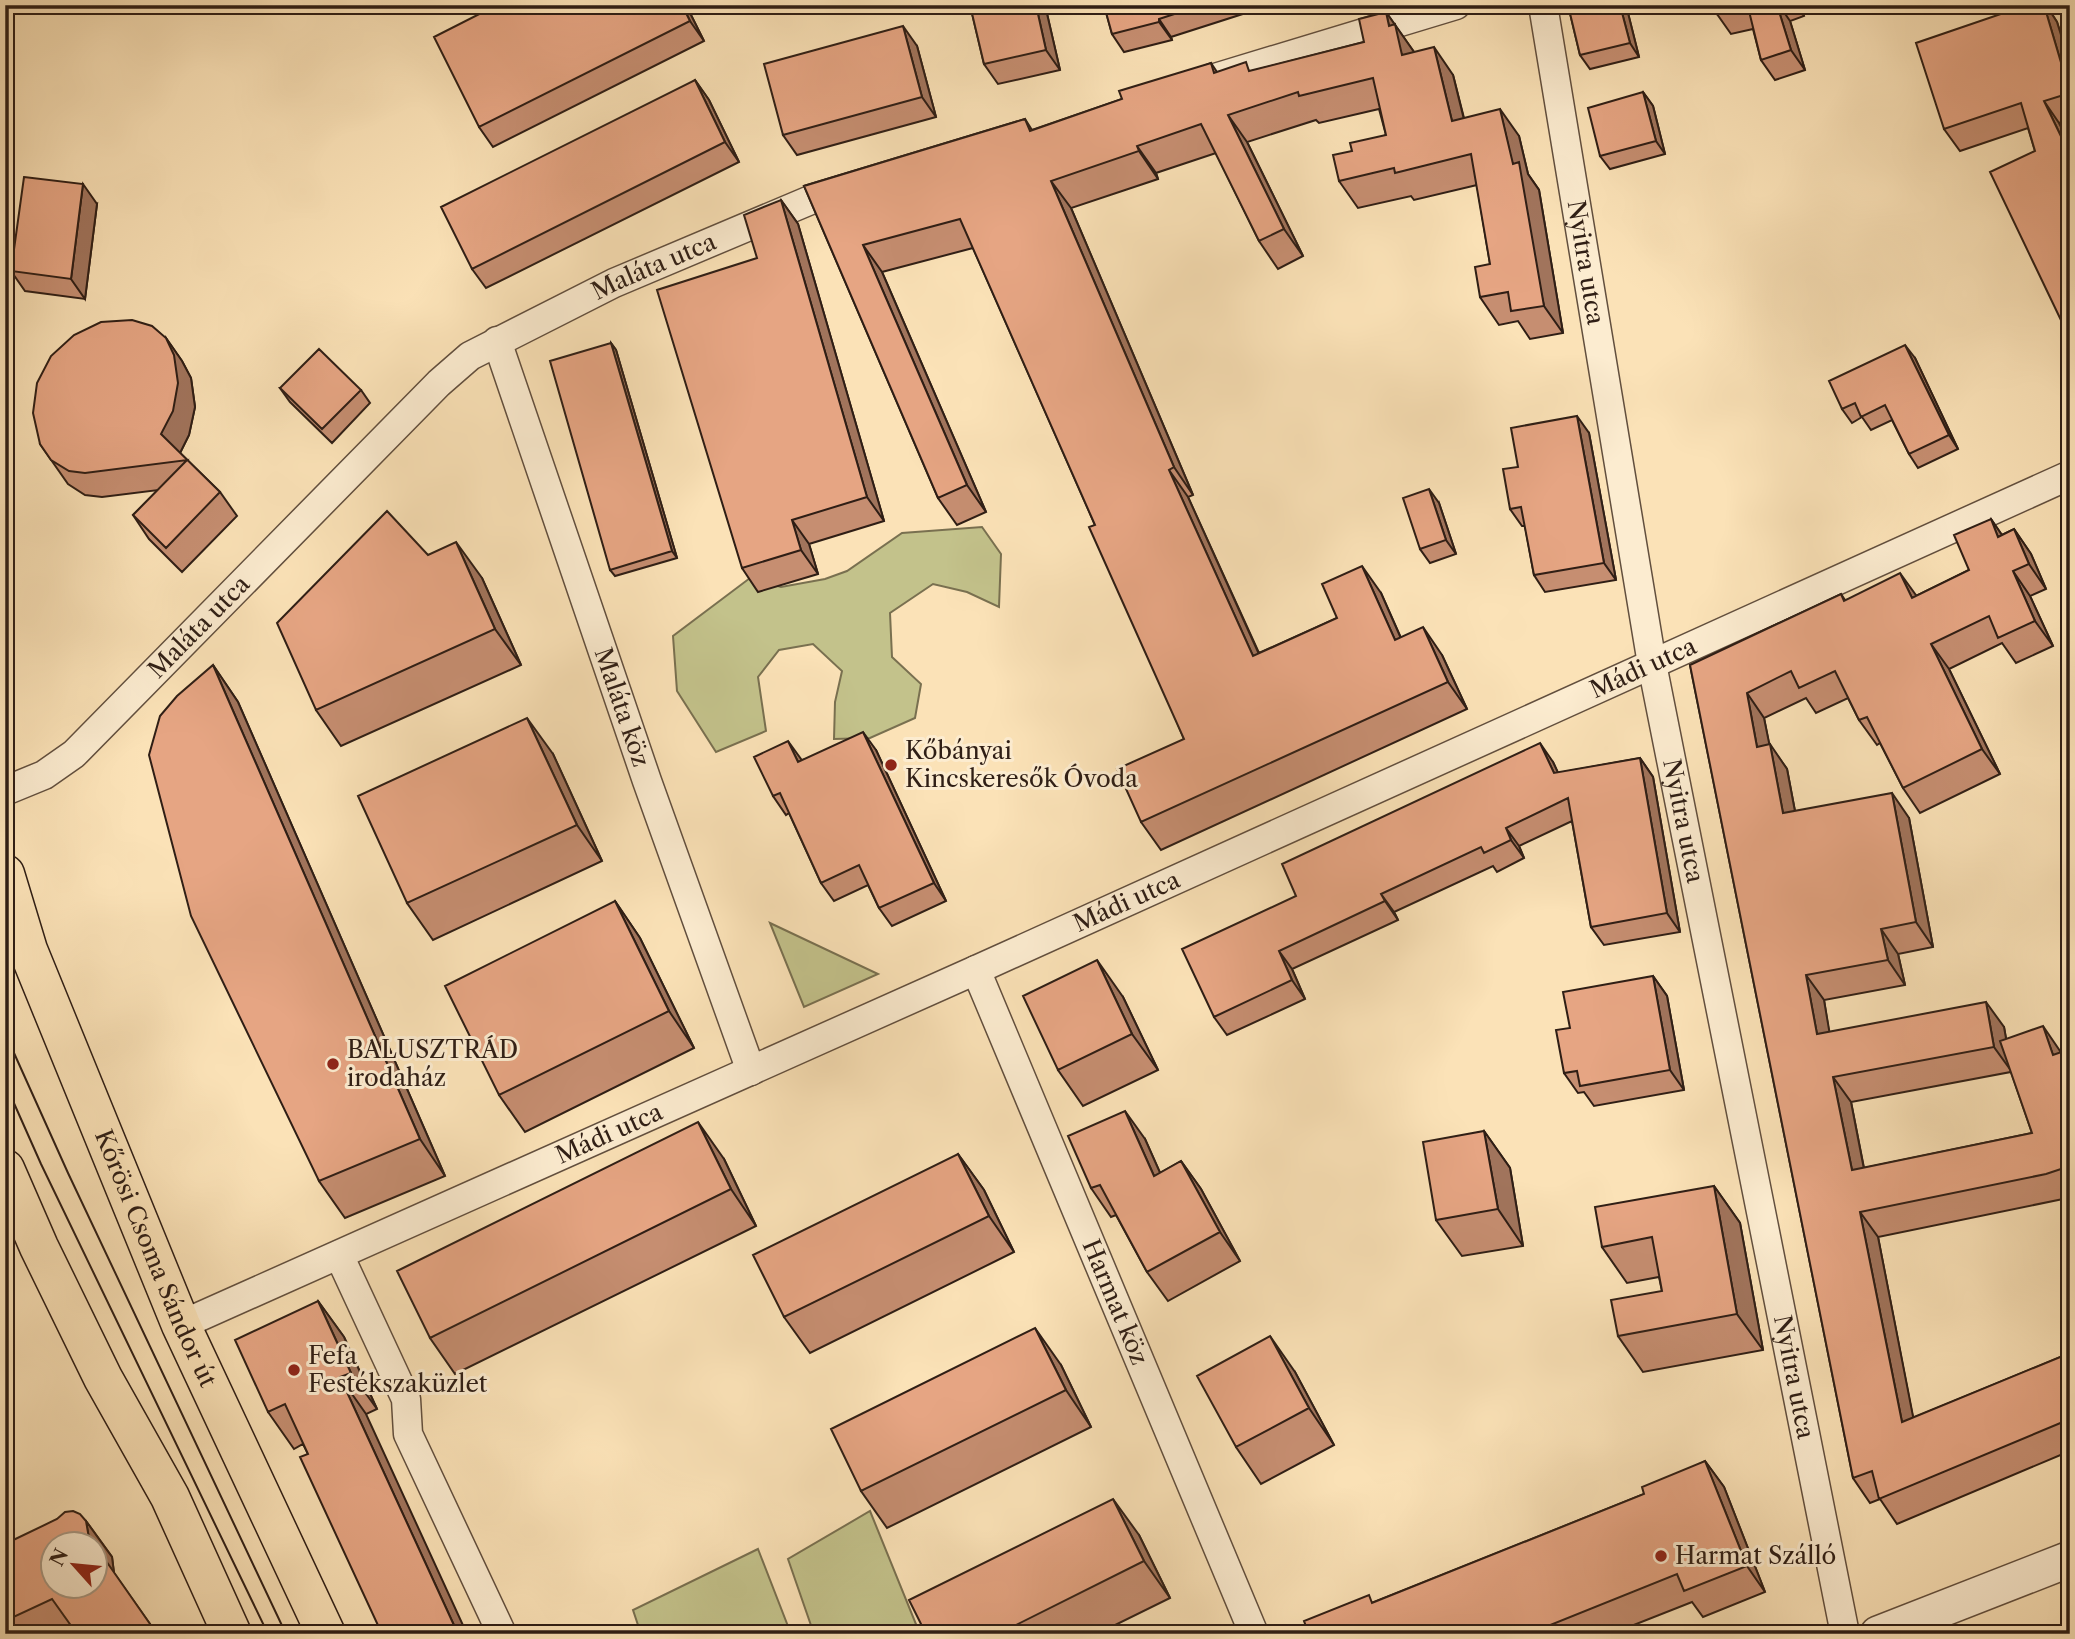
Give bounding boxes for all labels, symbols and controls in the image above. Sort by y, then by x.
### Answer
street label: Nyitra utca [1562,198,1611,327]
street label: Maláta utca [587,227,721,306]
street label: Maláta utca [142,569,256,684]
street label: Mádi utca [1585,631,1701,704]
street label: Maláta köz [589,644,656,770]
place label: Kőbányai Kincskeresők Óvoda [905,736,1138,793]
street label: Nyitra utca [1657,756,1710,886]
marker: Kőbányai Kincskeresők Óvoda [883,757,899,773]
street label: Mádi utca [1069,865,1184,938]
place label: BALUSZTRÁD irodaház [347,1035,518,1092]
marker: BALUSZTRÁD irodaház [325,1056,341,1072]
street label: Mádi utca [551,1097,667,1170]
street label: Kőrösi Csoma Sándor út [89,1125,223,1392]
street label: Harmat köz [1076,1235,1155,1369]
street label: Nyitra utca [1768,1312,1821,1442]
place label: Fefa Festékszaküzlet [308,1341,488,1398]
marker: Fefa Festékszaküzlet [286,1362,302,1378]
north arrow [38,1530,108,1600]
place label: Harmat Szálló [1675,1541,1836,1570]
text: N [45,1545,73,1570]
marker: Harmat Szálló [1653,1548,1669,1564]

